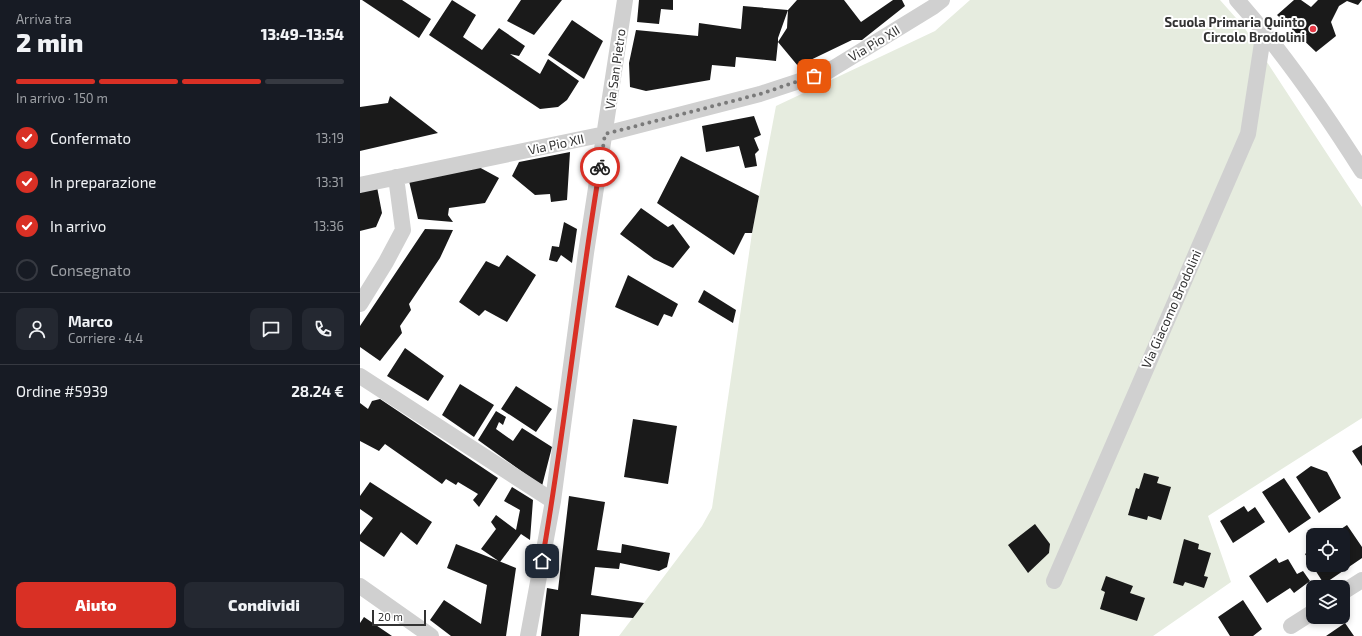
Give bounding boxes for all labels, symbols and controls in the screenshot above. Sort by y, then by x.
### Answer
text: Arriva tra [16,11,72,27]
place label: Scuola Primaria Quinto Circolo Brodolini [1164,14,1305,45]
street label: Via Pio XII [845,21,903,65]
marker: Scuola Primaria Quinto Circolo Brodolini [1308,24,1318,34]
text: 13:49–13:54 [261,25,344,43]
text: 2 min [16,26,83,57]
street label: Via San Pietro [601,28,629,110]
pin [797,59,831,93]
icon: bag [803,65,825,87]
text: In arrivo · 150 m [16,90,108,106]
icon: check [16,127,38,149]
text: Confermato [50,129,131,147]
text: 13:19 [316,130,344,146]
street label: Via Pio XII [526,130,586,158]
courier [580,147,620,187]
icon: bike [589,156,611,178]
icon: check [16,171,38,193]
text: In preparazione [50,173,156,191]
text: 13:31 [316,174,344,190]
icon: check [16,215,38,237]
text: In arrivo [50,217,106,235]
text: 13:36 [314,218,344,234]
street label: Via Giacomo Brodolini [1138,247,1204,371]
text: Consegnato [50,261,131,279]
button: person [16,308,58,350]
button: chat [250,308,292,350]
button: phone [302,308,344,350]
text: Marco [68,312,113,330]
text: Corriere · 4.4 [68,330,143,346]
text: Ordine #5939 [16,382,108,400]
text: 28.24 € [291,382,344,400]
map controls [1306,528,1350,624]
button: locate [1306,528,1350,572]
pin [525,544,559,578]
icon: home [531,550,553,572]
button: layers [1306,580,1350,624]
button: Aiuto [16,582,176,628]
button: Condividi [184,582,344,628]
scale bar [372,608,426,627]
text: 20 m [378,610,403,623]

